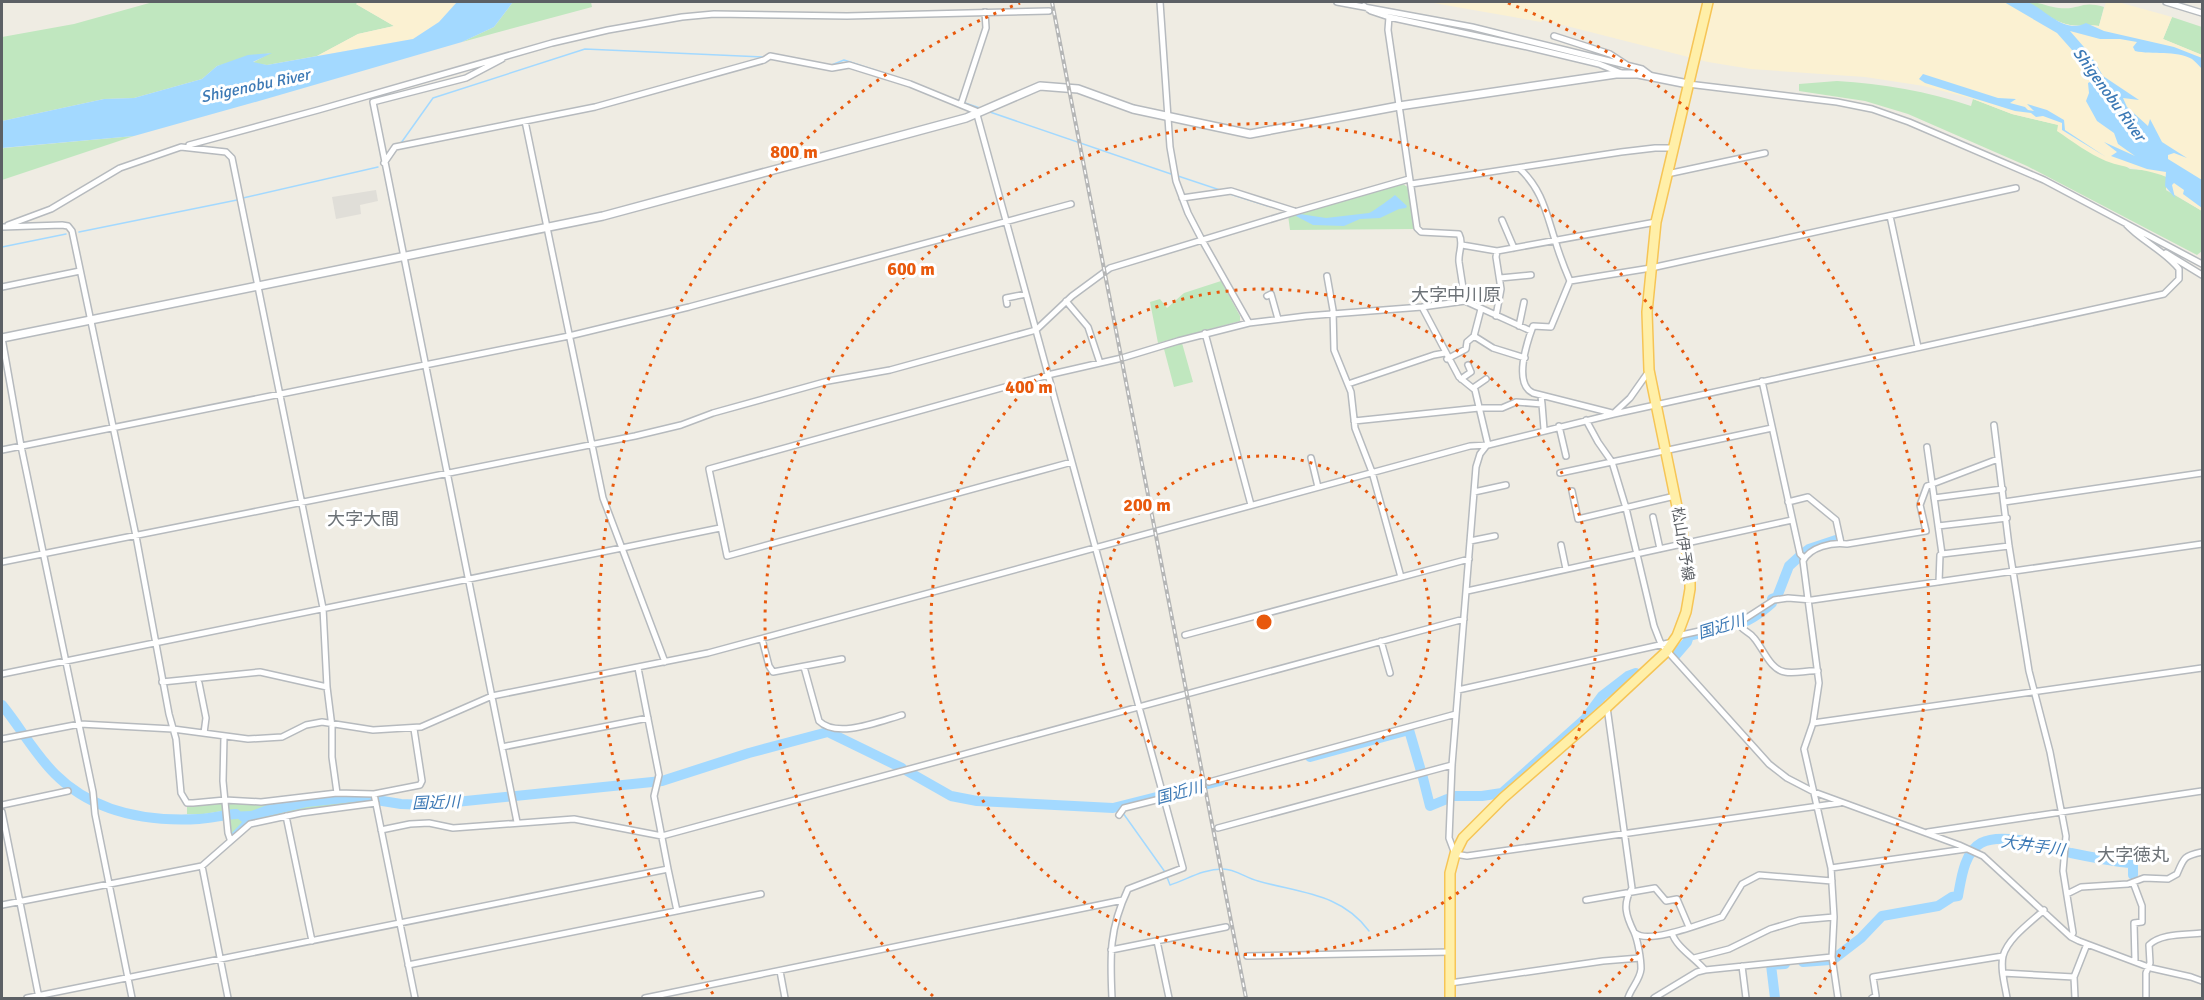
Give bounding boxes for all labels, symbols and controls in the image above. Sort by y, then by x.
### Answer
water label: Shigenobu River [2069,44,2151,147]
water label: Shigenobu River [199,64,314,107]
text: 800 m [770,141,818,163]
text: 600 m [887,258,935,280]
district label: 大字中川原 [1411,284,1501,306]
text: 400 m [1005,376,1053,398]
text: 200 m [1123,494,1171,516]
street label: 松山伊予線 [1668,506,1698,582]
district label: 大字大間 [327,508,399,530]
water label: 国近川 [1695,610,1749,644]
centre of rings [1254,612,1274,632]
water label: 国近川 [1153,777,1207,809]
water label: 国近川 [412,792,462,814]
water label: 大井手川 [2000,832,2068,861]
district label: 大字徳丸 [2097,844,2169,866]

